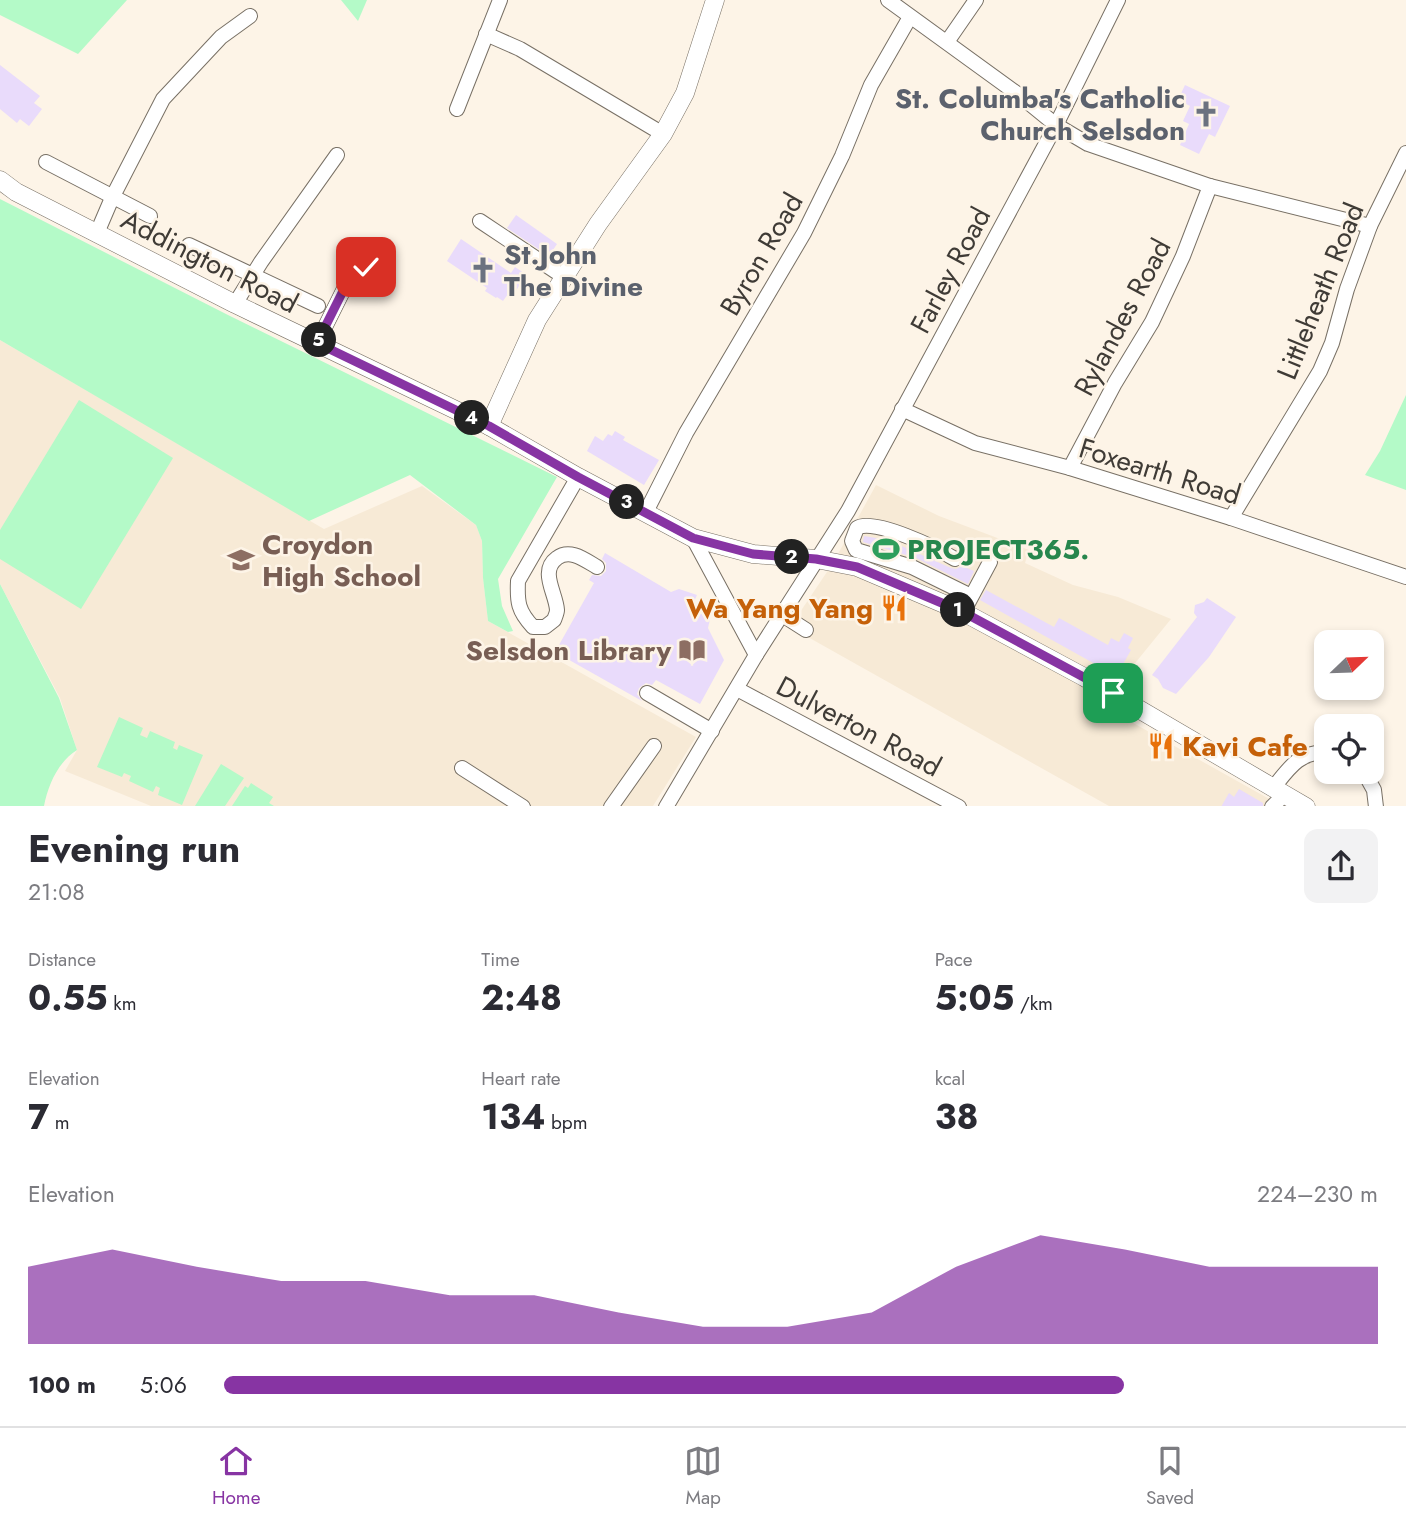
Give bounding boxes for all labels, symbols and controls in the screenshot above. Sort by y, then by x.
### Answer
place label: St. Columba's Catholic Church Selsdon [895,78,1185,151]
church icon: St. Columba's Catholic Church Selsdon [1191,99,1221,129]
street label: Byron Road [710,185,813,323]
street label: Littleheath Road [1266,197,1374,386]
street label: Addington Road [114,199,305,324]
street label: Farley Road [900,200,1001,341]
street label: Rylandes Road [1064,231,1181,403]
place label: St.John The Divine [504,234,643,307]
pin [336,237,396,297]
icon: check [347,248,385,286]
church icon: St.John The Divine [468,255,498,285]
pin: 5 [302,322,336,358]
text: 5 [312,326,325,353]
pin: 4 [454,400,490,436]
text: 4 [465,404,478,431]
street label: Foxearth Road [1074,427,1246,516]
pin: 3 [610,484,644,520]
text: 3 [621,488,632,515]
place label: Croydon High School [262,524,421,597]
place label: PROJECT365. [907,529,1089,570]
sports icon: PROJECT365. [871,534,901,564]
pin: 2 [774,540,810,574]
text: 2 [785,543,798,570]
school or university icon: Croydon High School [226,545,256,575]
place label: Wa Yang Yang [686,588,873,629]
pin: 1 [940,592,976,628]
restaurant icon: Wa Yang Yang [879,593,909,623]
text: 1 [953,596,962,623]
place label: Selsdon Library [466,630,671,671]
north arrow [1314,630,1384,700]
map controls [1314,630,1384,784]
library icon: Selsdon Library [677,635,707,665]
pin [1083,663,1143,723]
street label: Dulverton Road [769,666,949,787]
icon: arrive [1094,674,1132,712]
button: locate [1314,714,1384,784]
place label: Kavi Cafe [1182,726,1308,767]
restaurant icon: Kavi Cafe [1146,731,1176,761]
text: Evening run [28,821,240,876]
button: share [1304,829,1378,903]
text: 21:08 [28,875,85,909]
text: Distance [28,946,96,973]
text: Time [481,946,520,973]
text: Pace [935,946,973,973]
text: 0.55 [28,973,108,1023]
text: 2:48 [481,973,562,1023]
text: 5:05 [935,973,1014,1023]
text: km [108,990,136,1017]
text: /km [1014,990,1053,1017]
text: Elevation [28,1065,100,1092]
text: Heart rate [481,1065,561,1092]
text: kcal [935,1065,965,1092]
text: 7 [28,1092,49,1142]
text: 134 [481,1092,545,1142]
text: 38 [935,1092,978,1142]
text: m [49,1109,70,1136]
text: bpm [545,1109,588,1136]
text: Elevation [28,1177,115,1211]
text: 224–230 m [1257,1177,1378,1211]
text: 100 m [28,1368,96,1402]
text: 5:06 [140,1368,187,1402]
tab: Home [212,1442,260,1511]
tab: Map [684,1442,722,1511]
tab: Saved [1146,1442,1194,1511]

